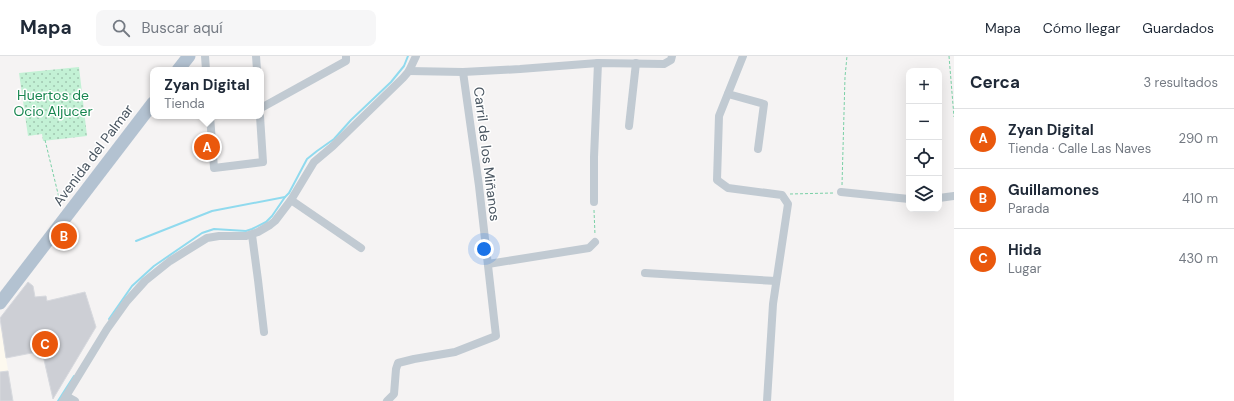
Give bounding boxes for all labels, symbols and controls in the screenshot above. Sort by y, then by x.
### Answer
search box [96,10,376,46]
text: Mapa [20,15,72,40]
icon: search [110,17,132,39]
text: Buscar aquí [142,18,223,38]
text: Mapa [985,19,1021,37]
text: Cómo llegar [1043,19,1120,37]
text: Guardados [1142,19,1214,37]
popup [150,67,264,119]
map controls [906,68,942,212]
button: + [906,68,942,104]
text: Cerca [970,71,1020,93]
text: 3 resultados [1143,74,1218,91]
text: Zyan Digital [164,75,250,95]
park label: Huertos de Ocio Aljucer [13,86,93,120]
street label: Carril de los Miñanos [470,86,504,222]
text: Tienda [164,95,205,112]
street label: Avenida del Palmar [49,101,137,209]
button: − [906,104,942,140]
text: Zyan Digital [1008,120,1094,140]
text: A [978,130,988,147]
text: 290 m [1179,130,1218,147]
pin: A [194,132,220,162]
button: locate [906,140,942,176]
text: Tienda · Calle Las Naves [1008,140,1151,157]
button: layers [906,176,942,212]
text: Guillamones [1008,180,1099,200]
text: B [979,190,987,207]
text: 410 m [1182,190,1218,207]
text: Parada [1008,200,1049,217]
pin: B [51,221,77,251]
your location [474,239,494,259]
text: Hida [1008,240,1041,260]
text: C [978,250,988,267]
text: 430 m [1178,250,1218,267]
text: Lugar [1008,260,1041,277]
pin: C [32,329,58,359]

